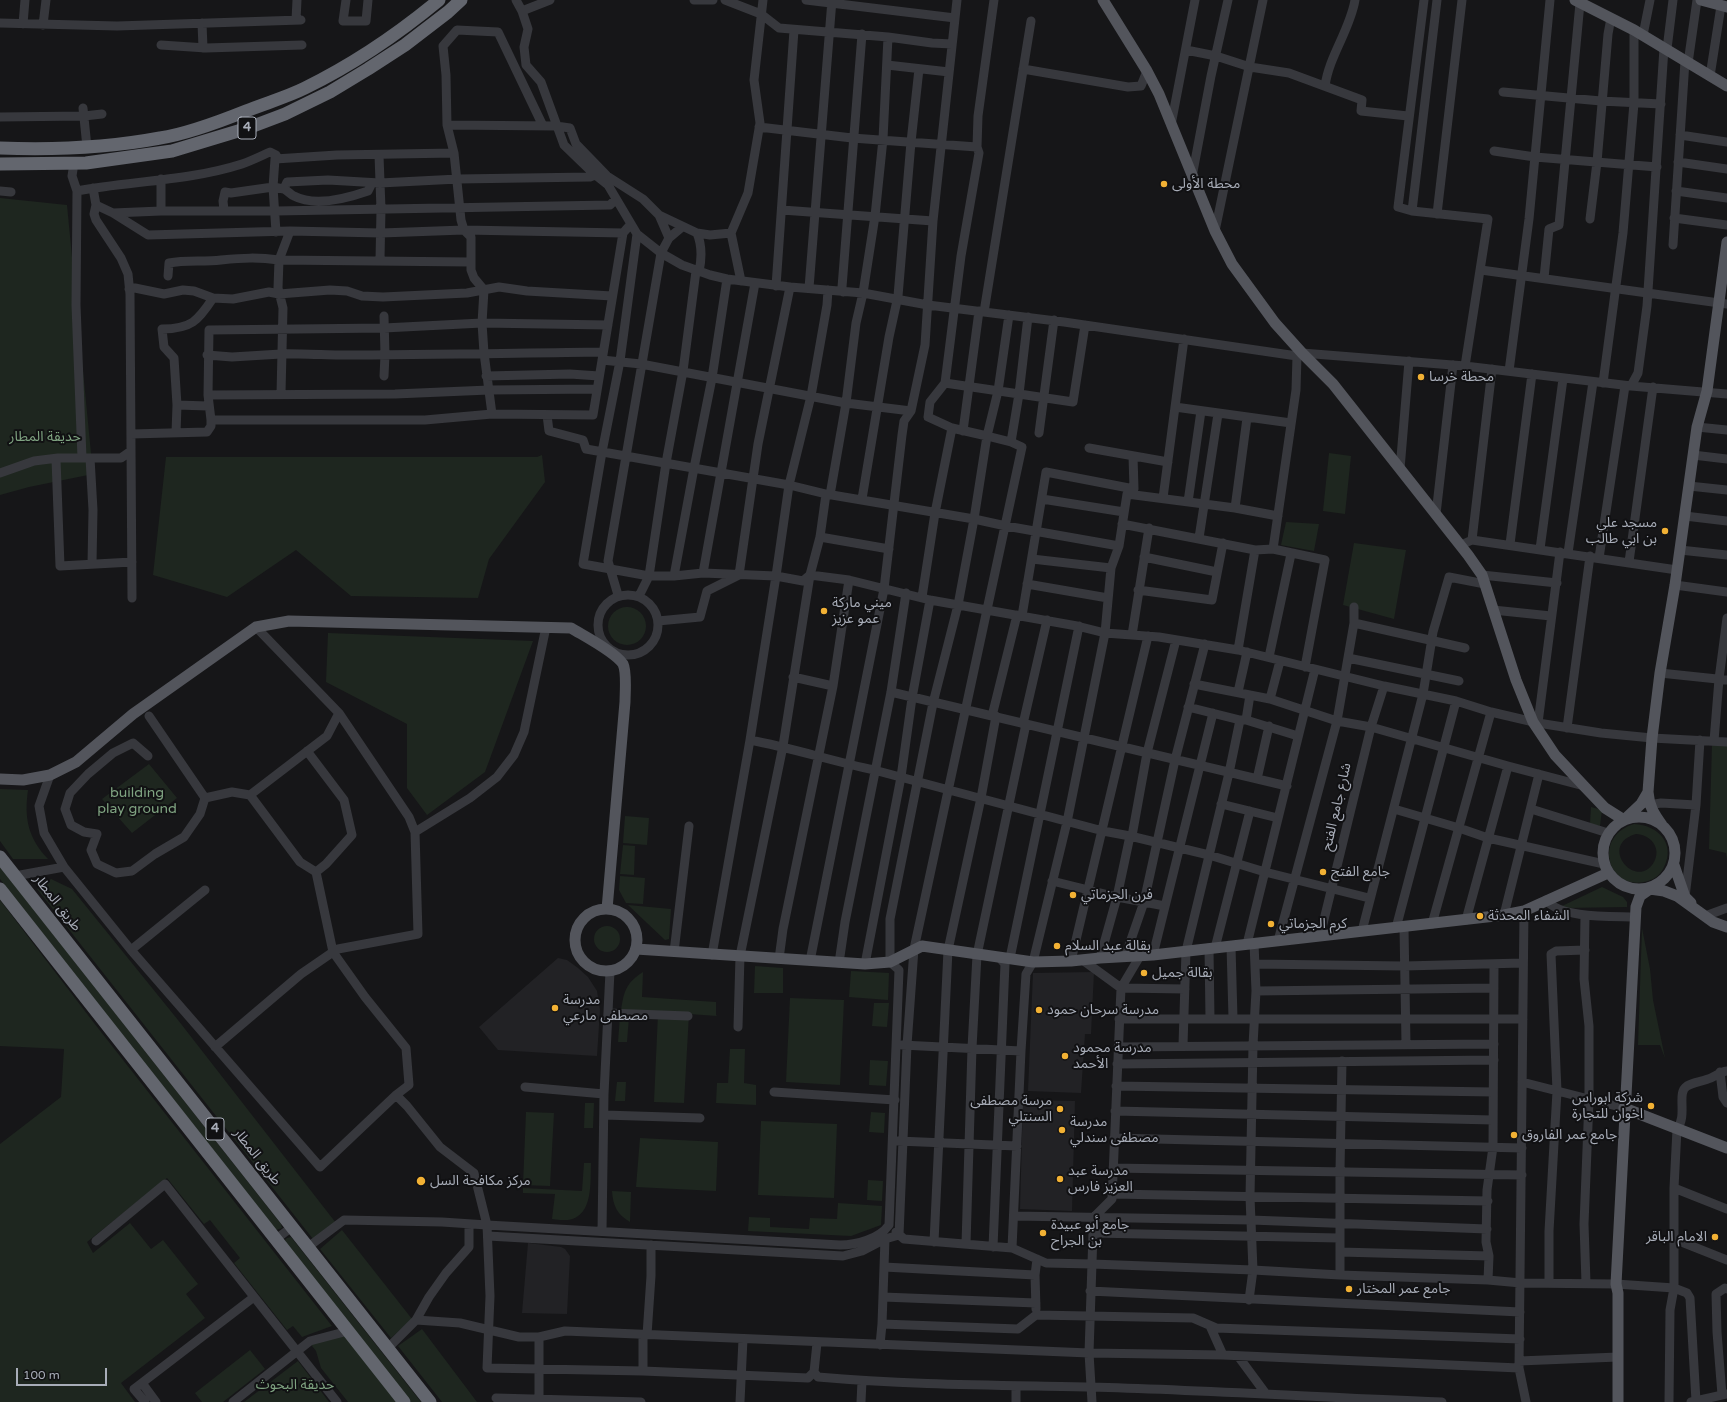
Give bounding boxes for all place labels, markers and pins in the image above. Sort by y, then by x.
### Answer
place label: محطة الأولى [1172,176,1240,192]
marker: محطة الأولى [1159,179,1169,189]
place label: محطة خرسا [1429,369,1494,385]
marker: محطة خرسا [1416,372,1426,382]
place label: مسجد علي بن ابي طالب [1586,515,1657,548]
marker: مسجد علي بن ابي طالب [1660,526,1670,536]
place label: ميني ماركة عمو عزيز [832,595,892,628]
marker: ميني ماركة عمو عزيز [819,606,829,616]
place label: جامع الفتح [1331,864,1390,880]
marker: جامع الفتح [1318,867,1328,877]
place label: فرن الجزماتي [1081,887,1153,903]
marker: فرن الجزماتي [1068,890,1078,900]
place label: الشفاء المحدثة [1488,908,1570,924]
marker: الشفاء المحدثة [1475,911,1485,921]
place label: كرم الجزماتي [1279,916,1347,932]
marker: كرم الجزماتي [1266,919,1276,929]
place label: بقالة عبد السلام [1065,938,1151,954]
marker: بقالة عبد السلام [1052,941,1062,951]
place label: بقالة جميل [1152,965,1213,981]
marker: بقالة جميل [1139,968,1149,978]
place label: مدرسة مصطفى مارعي [563,992,648,1024]
place label: مدرسة سرحان حمود [1047,1002,1159,1018]
marker: مدرسة مصطفى مارعي [550,1003,560,1013]
marker: مدرسة سرحان حمود [1034,1005,1044,1015]
place label: مدرسة محمود الأحمد [1073,1040,1152,1072]
marker: مدرسة محمود الأحمد [1060,1051,1070,1061]
place label: شركة ابوراس اخوان للتجارة [1572,1090,1643,1122]
place label: مرسة مصطفى السنتلي [970,1093,1052,1126]
marker: شركة ابوراس اخوان للتجارة [1646,1101,1656,1111]
marker: مرسة مصطفى السنتلي [1055,1104,1065,1114]
place label: مدرسة مصطفى سندلي [1070,1114,1159,1146]
marker: مدرسة مصطفى سندلي [1057,1125,1067,1135]
place label: جامع عمر الفاروق [1522,1127,1617,1143]
marker: جامع عمر الفاروق [1509,1130,1519,1140]
place label: مدرسة عبد العزيز فارس [1068,1163,1133,1196]
place label: مركز مكافحة السل [430,1173,531,1189]
marker: مدرسة عبد العزيز فارس [1055,1174,1065,1184]
marker: مركز مكافحة السل [415,1175,427,1187]
place label: جامع أبو عبيدة بن الجراح [1051,1217,1129,1250]
marker: جامع أبو عبيدة بن الجراح [1038,1228,1048,1238]
place label: الامام الباقر [1646,1229,1707,1245]
marker: الامام الباقر [1710,1232,1720,1242]
place label: جامع عمر المختار [1357,1281,1450,1297]
marker: جامع عمر المختار [1344,1284,1354,1294]

